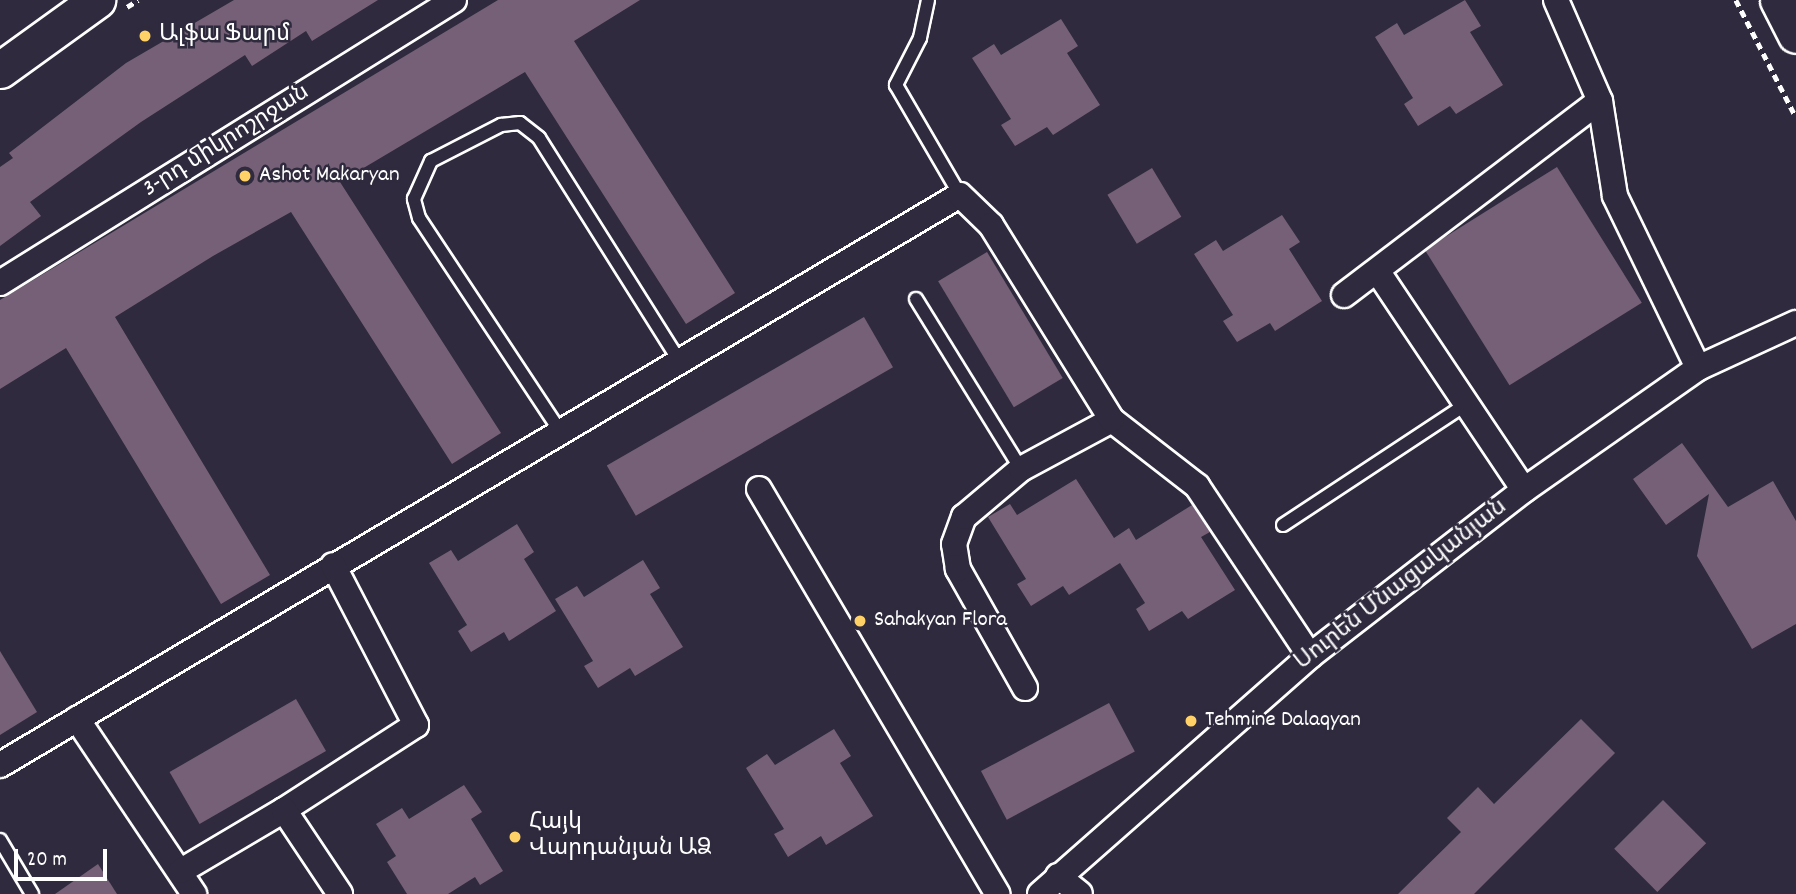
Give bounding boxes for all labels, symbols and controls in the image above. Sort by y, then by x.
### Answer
place label: Ալֆա Ֆարմ [159,22,290,50]
marker: Ալֆա Ֆարմ [137,28,153,44]
street label: 3-րդ միկրոշրջան [139,80,315,204]
place label: Ashot Makaryan [259,162,400,190]
marker: Ashot Makaryan [237,168,253,184]
street label: Սուրեն Մնացականյան [1290,495,1514,677]
place label: Sahakyan Flora [874,607,1007,635]
marker: Sahakyan Flora [852,613,868,629]
place label: Tehmine Dalaqyan [1205,707,1361,735]
marker: Tehmine Dalaqyan [1183,713,1199,729]
place label: Հայկ Վարդանյան ԱՁ [529,810,712,864]
marker: Հայկ Վարդանյան ԱՁ [507,829,523,845]
scale bar [18,834,110,878]
text: 20 m [27,846,67,876]

